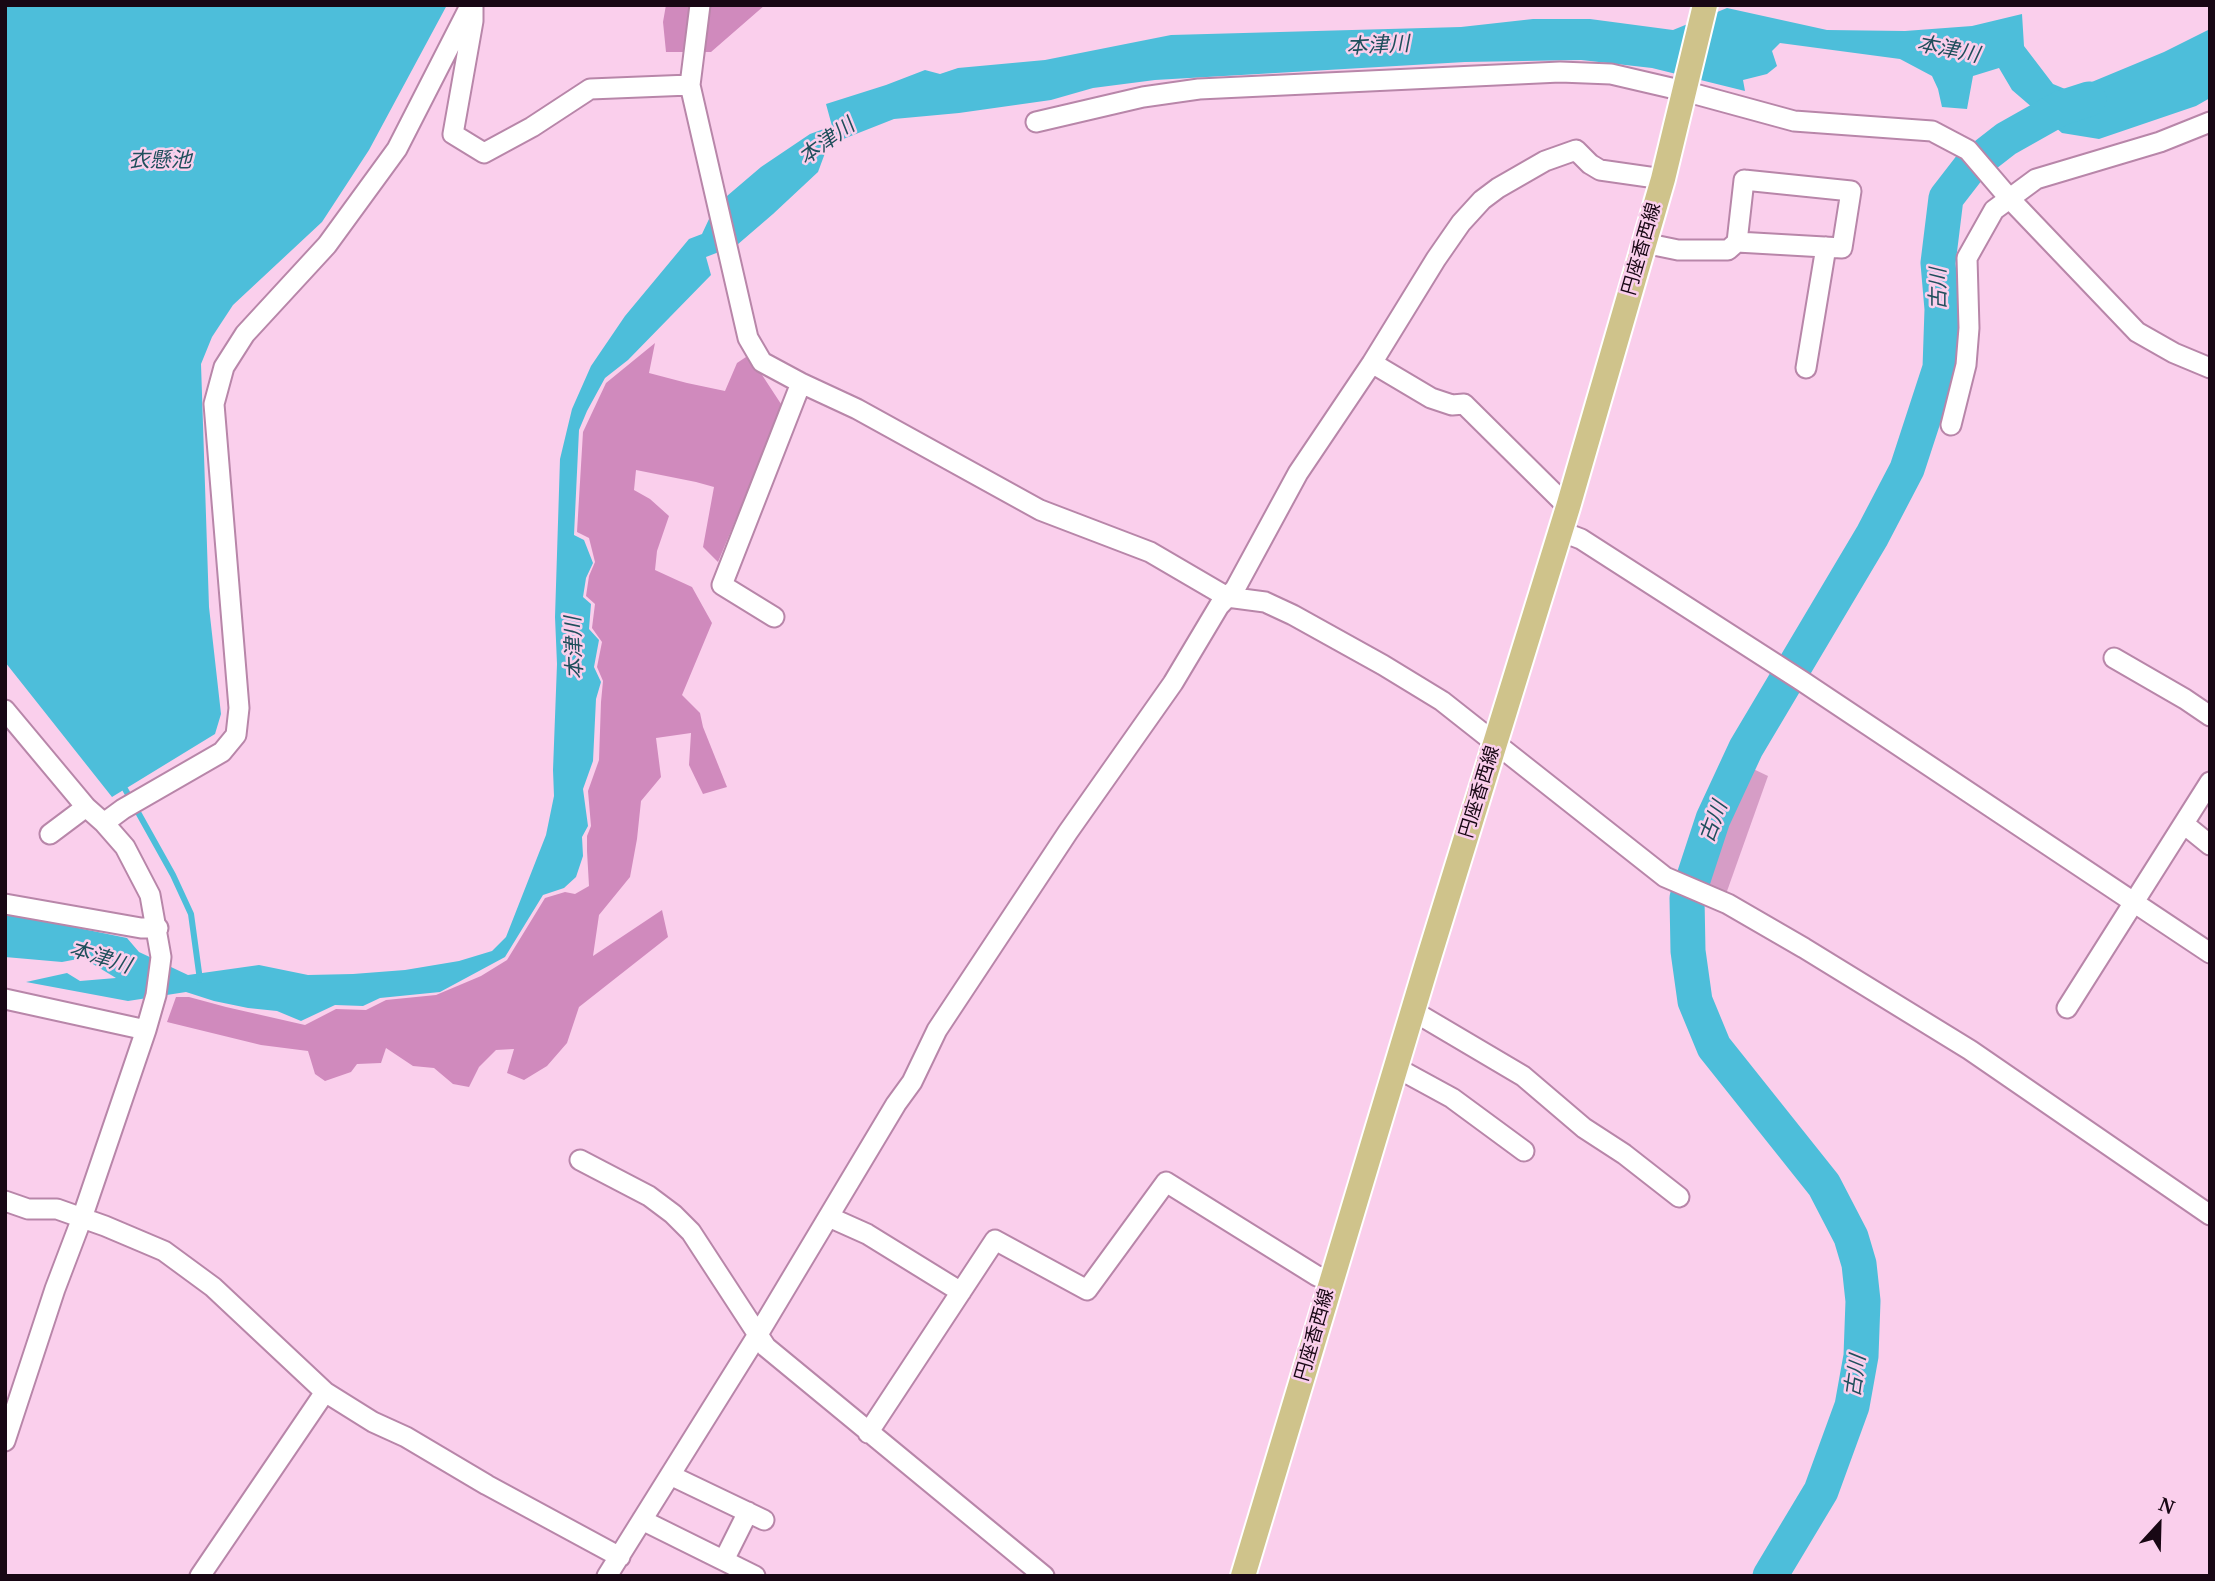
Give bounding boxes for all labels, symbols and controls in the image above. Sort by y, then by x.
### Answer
water label: 本津川 [1346,32,1410,60]
water label: 本津川 [1915,32,1981,68]
water label: 本津川 [794,113,860,171]
water label: 衣懸池 [129,148,191,174]
street label: 円座香西線 [1618,200,1666,298]
water label: 古川 [1926,268,1952,310]
water label: 本津川 [561,616,589,680]
street label: 円座香西線 [1455,743,1505,841]
water label: 古川 [1695,798,1733,846]
water label: 本津川 [66,937,134,979]
street label: 円座香西線 [1291,1286,1339,1384]
water label: 古川 [1841,1353,1871,1399]
north arrow [2124,1490,2194,1560]
text: N [2155,1491,2179,1520]

